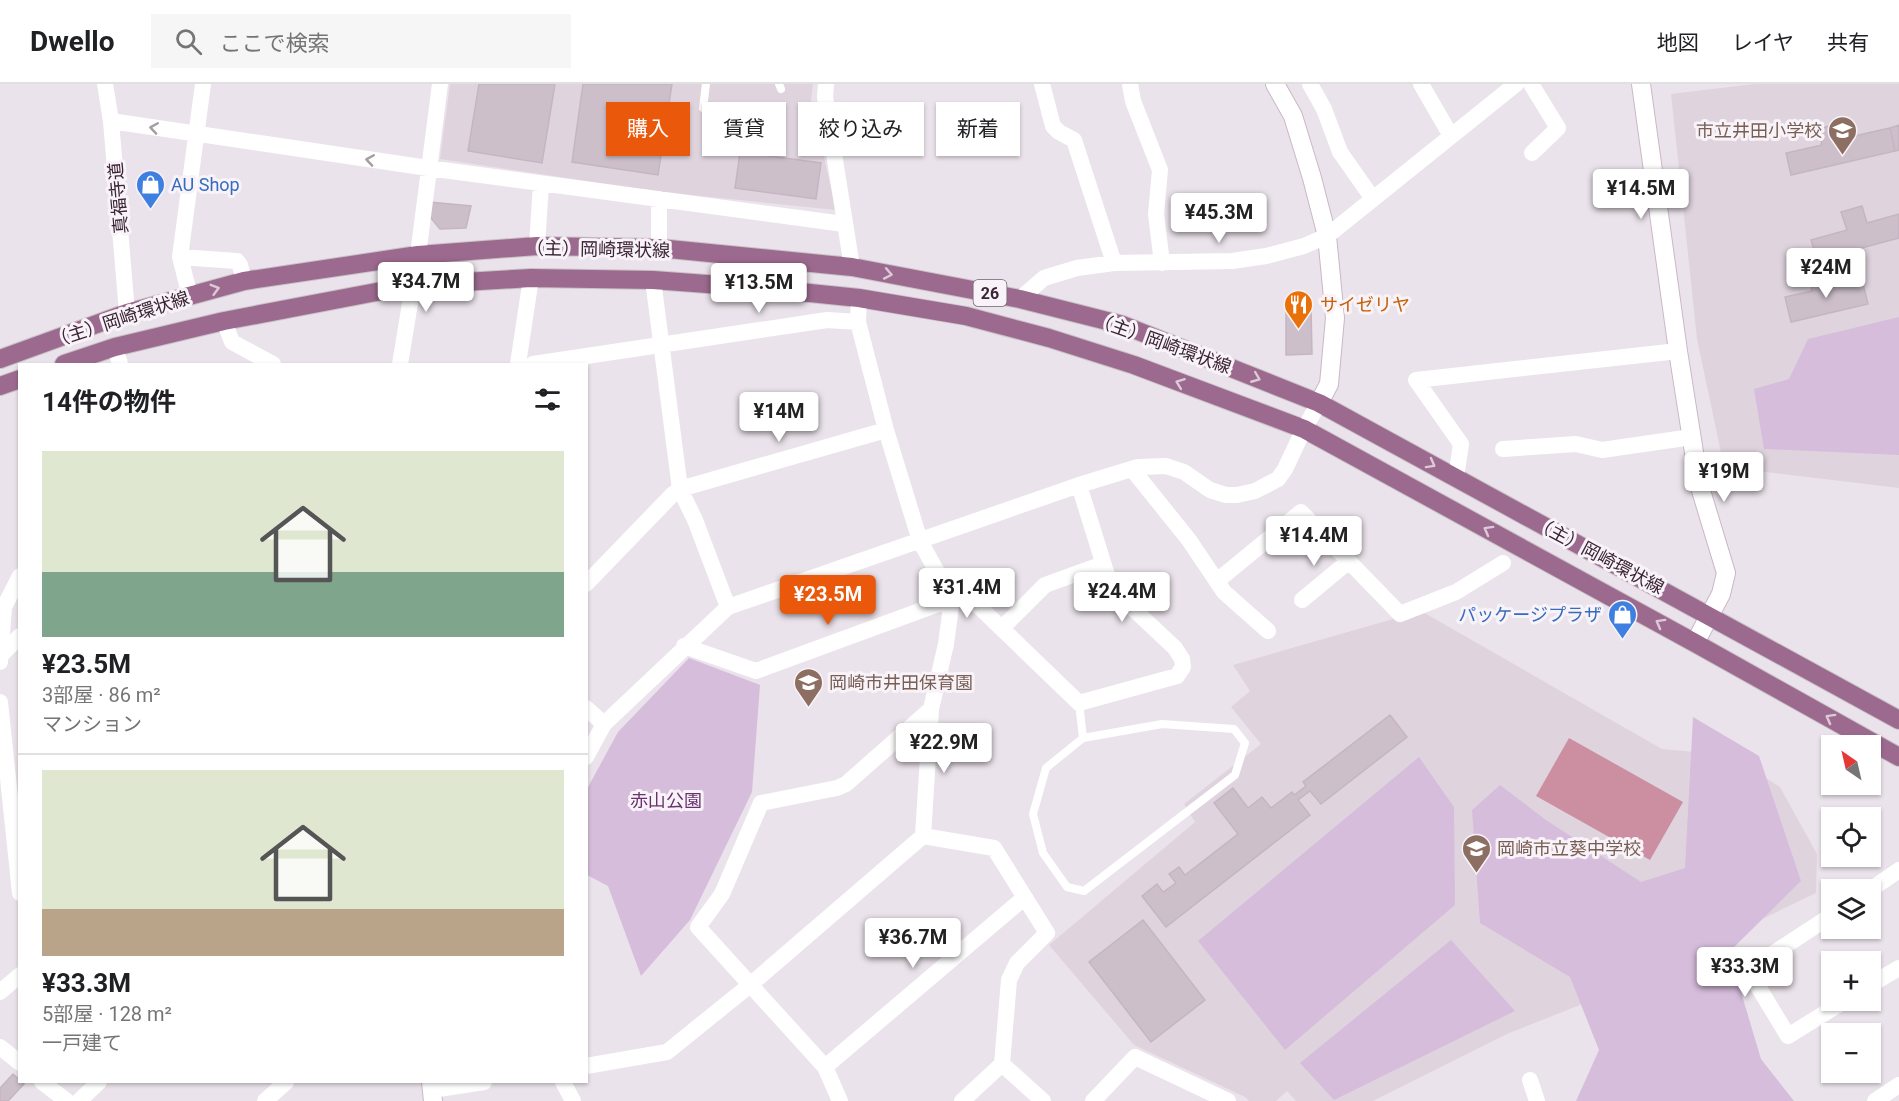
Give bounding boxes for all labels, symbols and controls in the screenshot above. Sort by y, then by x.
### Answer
search box [151,14,571,68]
text: Dwello [30,25,115,58]
icon: search [172,25,205,58]
text: ここで検索 [220,31,330,56]
text: 地図 [1657,31,1699,55]
text: レイヤ [1732,31,1794,55]
text: 共有 [1827,31,1869,55]
chip: 購入 [606,102,690,156]
chip: 賃貸 [702,102,786,156]
chip: 絞り込み [798,102,924,156]
chip: 新着 [936,102,1020,156]
school or university icon: 市立井田小学校 [1827,114,1859,156]
place label: 市立井田小学校 [1696,120,1822,141]
one-way arrow [150,122,159,134]
one-way arrow [365,154,374,166]
street label: 真福寺道 [104,161,132,235]
shop icon: AU Shop [134,168,166,210]
pin: ¥14.5M [1592,169,1690,220]
place label: AU Shop [171,174,240,195]
text: ¥14.5M [1607,176,1675,200]
pin: ¥45.3M [1170,193,1268,244]
text: ¥45.3M [1185,200,1253,224]
street label: （主）岡崎環状線 [526,237,670,261]
pin: ¥24M [1790,248,1862,299]
text: ¥24M [1800,255,1852,279]
pin: ¥34.7M [377,262,475,313]
pin: ¥13.5M [710,263,808,314]
one-way arrow [883,267,893,280]
text: ¥34.7M [392,269,460,293]
text: ¥13.5M [725,270,793,294]
road number: 26 [974,280,1006,306]
one-way arrow [209,284,220,296]
street label: （主）岡崎環状線 [48,287,192,351]
restaurant icon: サイゼリヤ [1283,288,1315,330]
place label: サイゼリヤ [1320,294,1410,315]
street label: （主）岡崎環状線 [1092,309,1234,377]
one-way arrow [1250,371,1261,383]
one-way arrow [1176,377,1186,390]
icon: filters [531,383,564,416]
text: 14件の物件 [42,387,176,417]
pin: ¥14M [743,392,815,443]
text: ¥14M [753,399,805,423]
pin: ¥19M [1688,452,1760,503]
one-way arrow [1425,457,1435,468]
text: ¥19M [1698,459,1750,483]
icon: home [249,490,357,598]
street label: （主）岡崎環状線 [1530,512,1668,598]
pin: ¥14.4M [1265,516,1363,567]
text: ¥14.4M [1280,523,1348,547]
one-way arrow [1484,526,1495,537]
pin: ¥31.4M [918,568,1016,619]
pin: ¥24.4M [1073,572,1171,623]
pin: ¥23.5M [779,575,877,626]
text: ¥31.4M [933,575,1001,599]
text: ¥24.4M [1088,579,1156,603]
text: ¥23.5M [794,582,862,606]
shop icon: パッケージプラザ [1607,598,1639,640]
place label: パッケージプラザ [1458,604,1602,625]
one-way arrow [1655,619,1666,630]
text: ¥23.5M [42,649,131,679]
school or university icon: 岡崎市井田保育園 [792,666,824,708]
place label: 岡崎市井田保育園 [829,672,973,693]
text: 3部屋 · 86 m² [42,683,161,707]
text: マンション [42,712,142,736]
one-way arrow [1826,714,1836,726]
pin: ¥22.9M [895,723,993,774]
text: ¥22.9M [910,730,978,754]
north arrow [1821,735,1881,795]
map controls [1821,735,1881,1083]
park label: 赤山公園 [630,790,702,811]
button: locate [1821,807,1881,867]
icon: home [249,809,357,917]
school or university icon: 岡崎市立葵中学校 [1460,832,1492,874]
place label: 岡崎市立葵中学校 [1497,838,1641,859]
button: layers [1821,879,1881,939]
pin: ¥36.7M [864,918,962,969]
text: ¥36.7M [879,925,947,949]
pin: ¥33.3M [1696,947,1794,998]
button: + [1821,951,1881,1011]
text: ¥33.3M [1711,954,1779,978]
text: ¥33.3M [42,968,131,998]
text: 5部屋 · 128 m² [42,1002,172,1026]
button: − [1821,1023,1881,1083]
text: 一戸建て [42,1031,122,1055]

